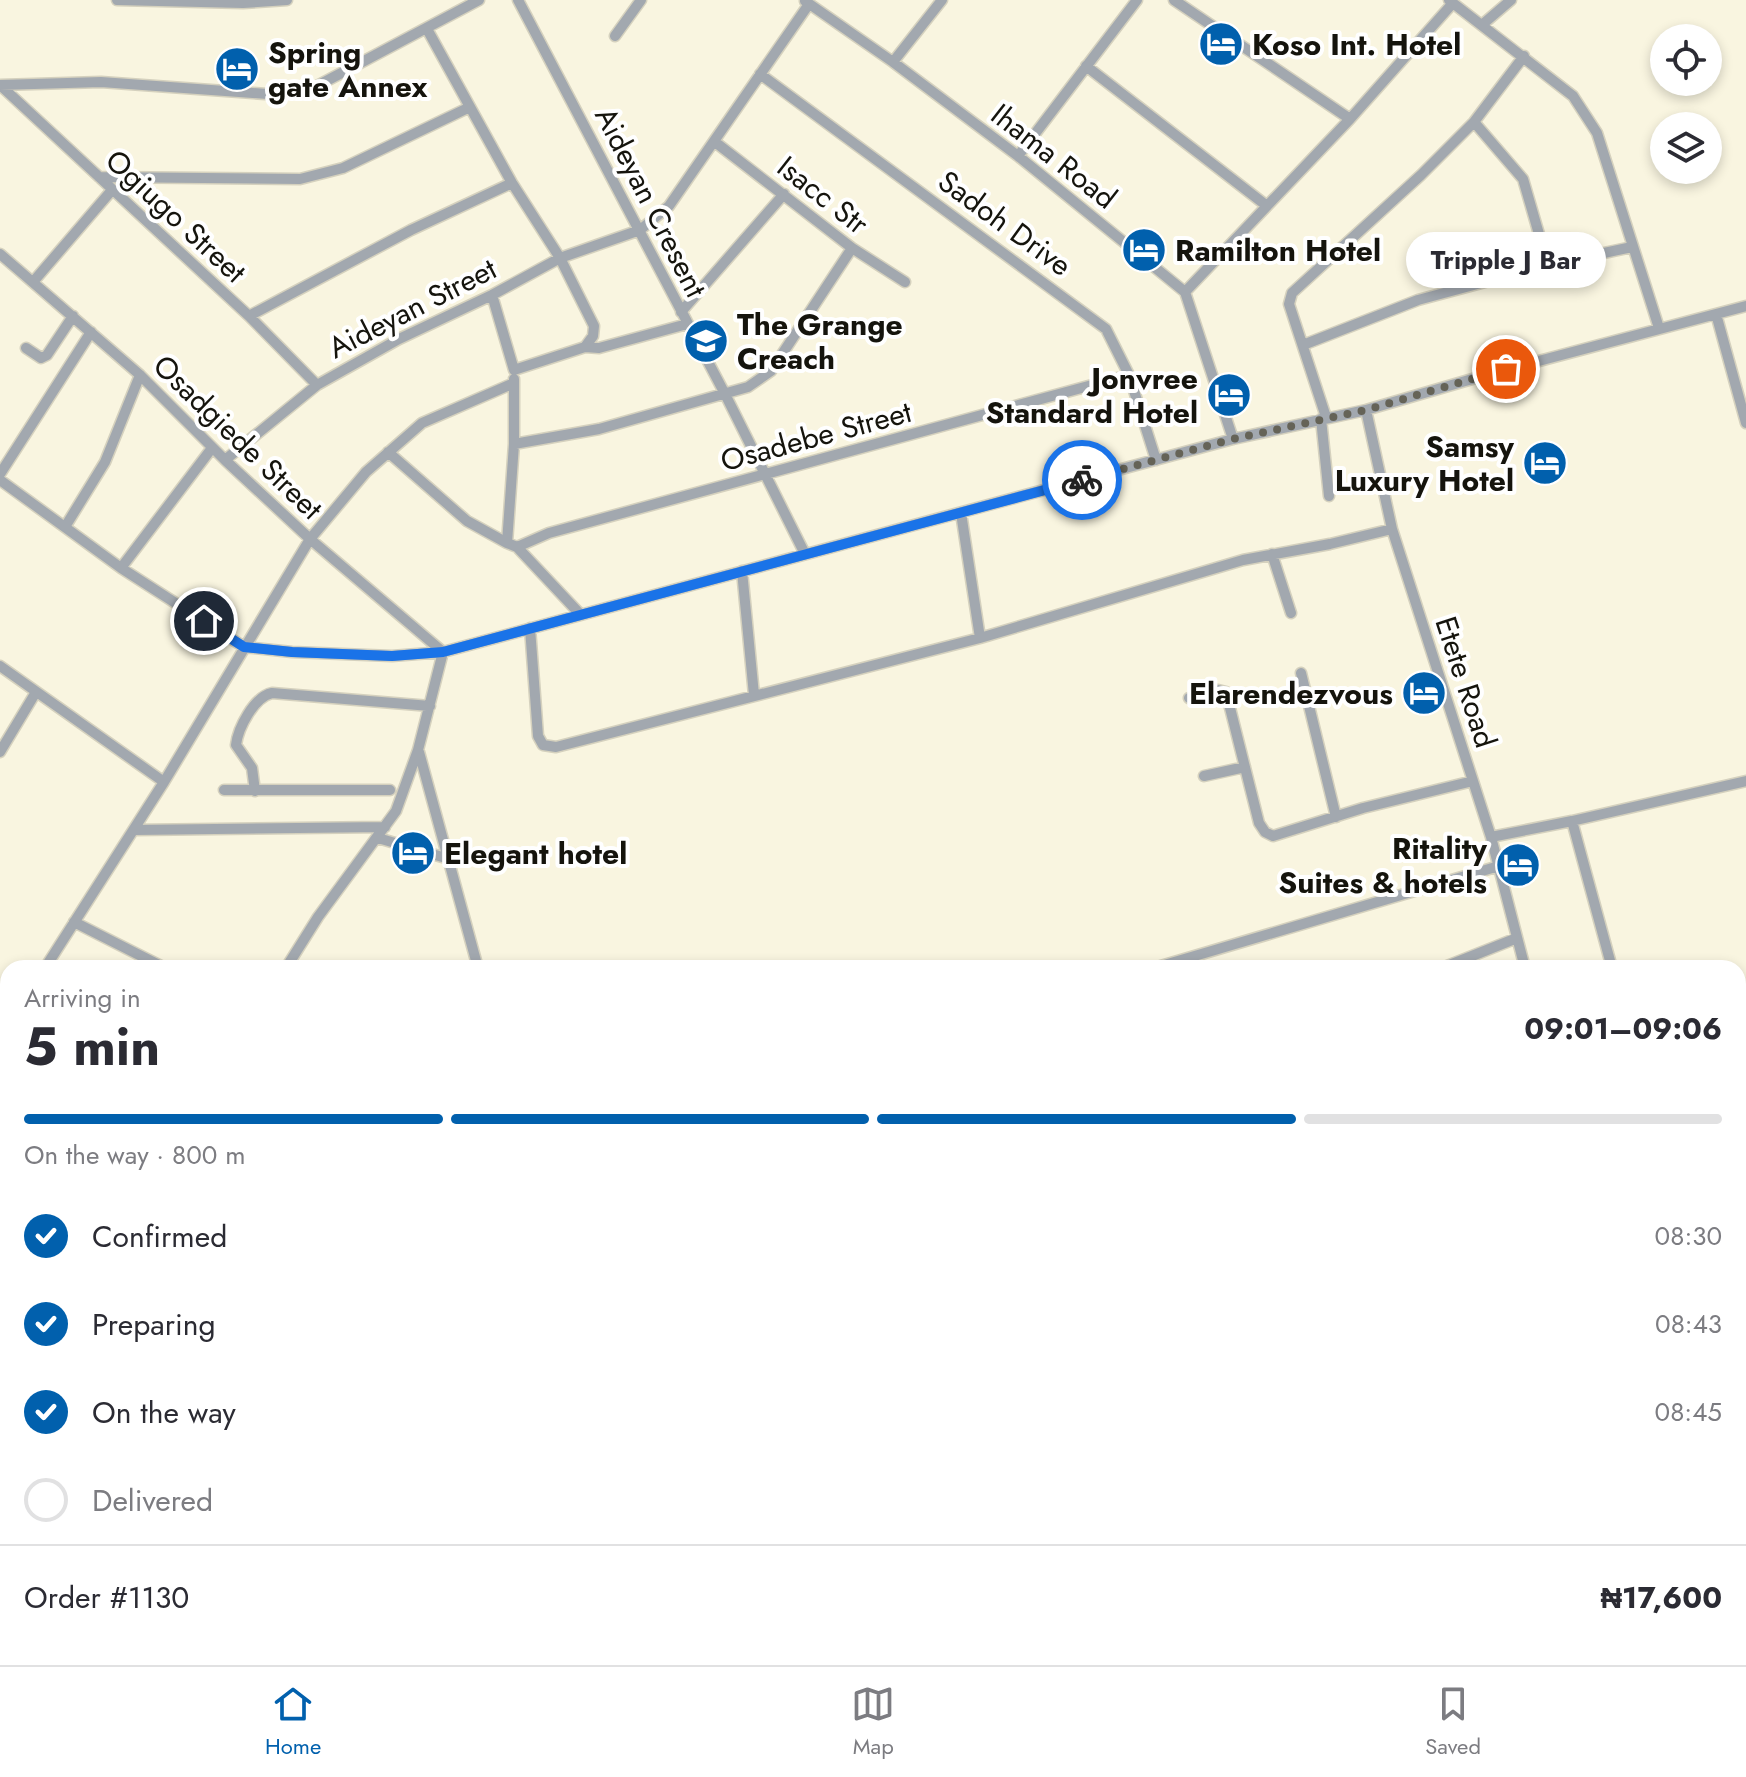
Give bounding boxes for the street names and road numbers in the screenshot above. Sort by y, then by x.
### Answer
street label: Ihama Road [982,93,1126,219]
street label: Aideyan Cresent [585,99,718,305]
street label: Ogiugo Street [96,139,256,293]
street label: Isacc Str [768,146,878,245]
street label: Sadoh Drive [929,160,1081,286]
street label: Aideyan Street [320,247,504,369]
street label: Osadgiede Street [144,345,333,530]
street label: Osadebe Street [716,390,917,482]
street label: Etete Road [1425,611,1507,753]

